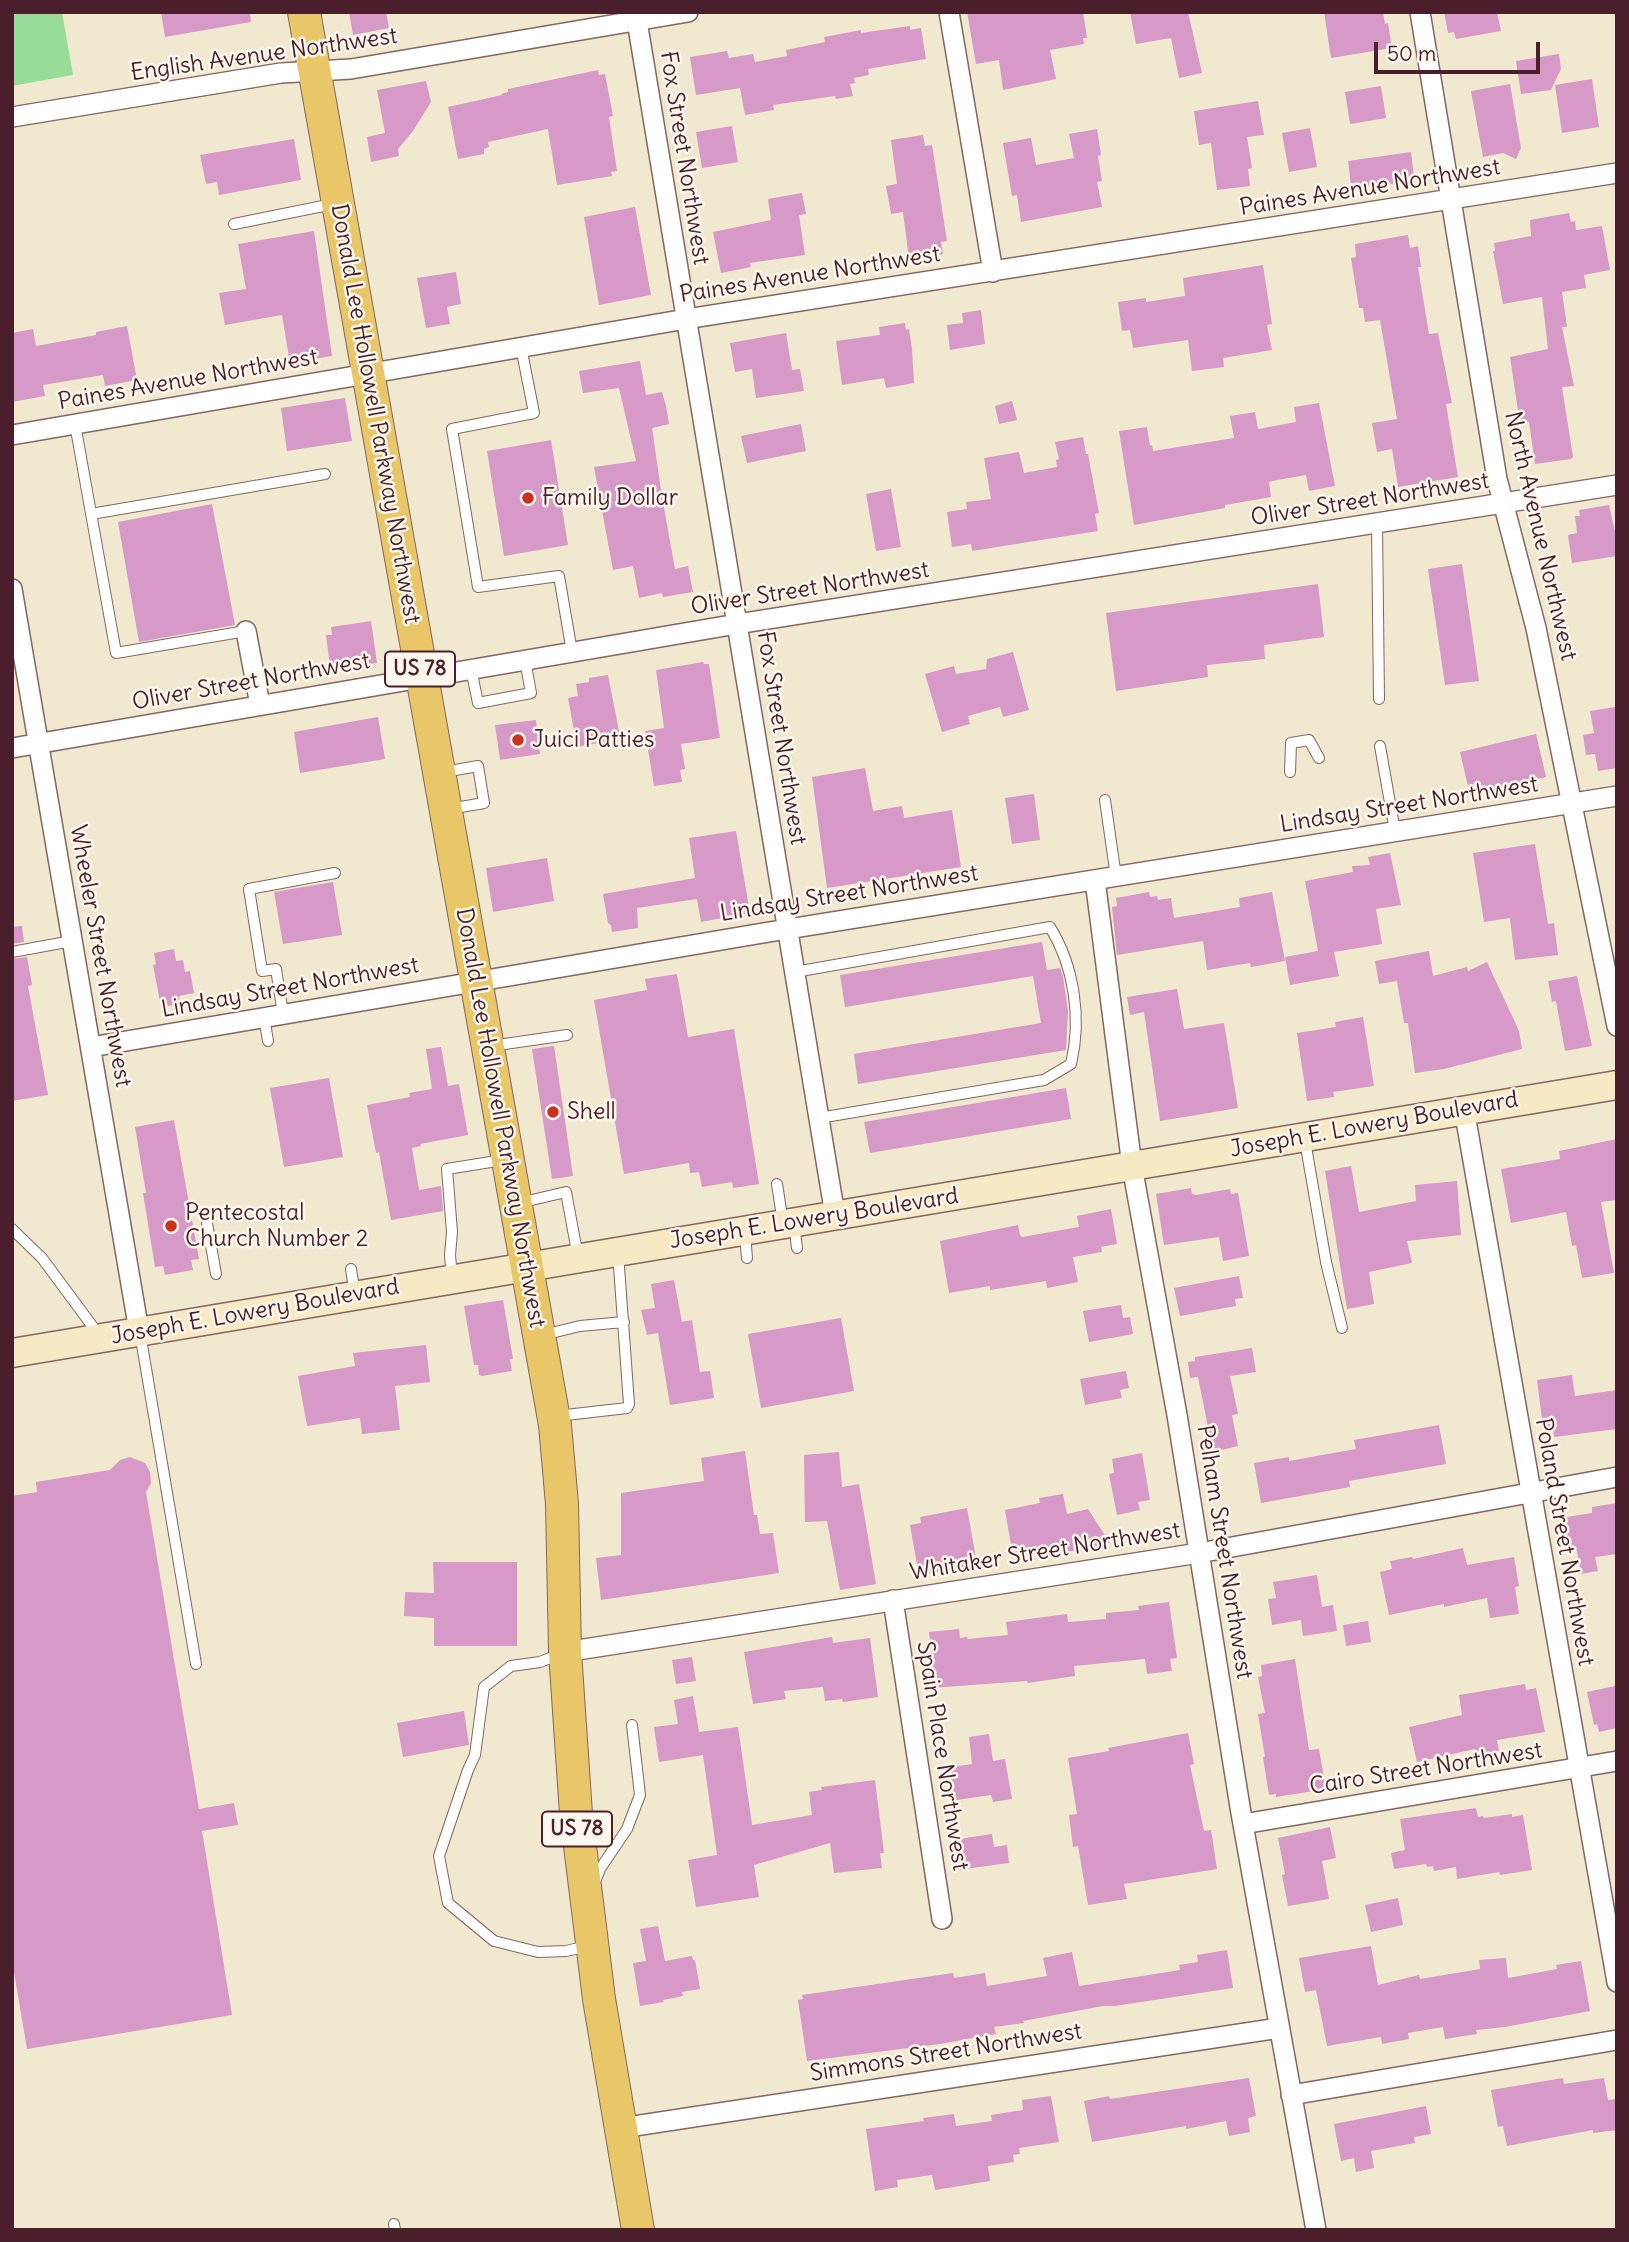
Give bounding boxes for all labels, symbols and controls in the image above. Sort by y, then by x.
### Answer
street label: English Avenue Northwest [129,23,399,87]
scale bar [1377,28,1543,72]
text: 50 m [1387,40,1436,67]
street label: Fox Street Northwest [653,49,715,267]
street label: Paines Avenue Northwest [1238,154,1502,222]
street label: Donald Lee Hollowell Parkway Northwest [324,202,426,626]
street label: Paines Avenue Northwest [678,241,942,309]
street label: Paines Avenue Northwest [56,344,320,416]
street label: North Avenue Northwest [1498,409,1582,663]
street label: Oliver Street Northwest [1249,468,1491,532]
place label: Family Dollar [542,484,678,512]
marker: Family Dollar [520,490,536,506]
street label: Oliver Street Northwest [689,557,931,621]
street label: Fox Street Northwest [750,629,812,847]
street label: Oliver Street Northwest [130,647,372,717]
road number: US 78 [385,652,455,686]
place label: Juici Patties [532,726,654,754]
marker: Juici Patties [510,732,526,748]
street label: Lindsay Street Northwest [1278,771,1540,839]
street label: Wheeler Street Northwest [63,823,137,1089]
street label: Lindsay Street Northwest [718,860,980,928]
street label: Donald Lee Hollowell Parkway Northwest [449,906,551,1330]
street label: Lindsay Street Northwest [159,952,421,1024]
street label: Joseph E. Lowery Boulevard [1228,1086,1520,1164]
place label: Shell [567,1098,616,1126]
marker: Shell [545,1104,561,1120]
street label: Joseph E. Lowery Boulevard [667,1182,961,1256]
place label: Pentecostal Church Number 2 [185,1199,368,1253]
marker: Pentecostal Church Number 2 [163,1218,179,1234]
street label: Joseph E. Lowery Boulevard [109,1273,401,1351]
street label: Poland Street Northwest [1529,1416,1599,1668]
street label: Pelham Street Northwest [1190,1423,1258,1681]
street label: Whitaker Street Northwest [908,1517,1182,1587]
street label: Spain Place Northwest [910,1639,974,1873]
street label: Cairo Street Northwest [1308,1737,1544,1801]
road number: US 78 [542,1812,612,1846]
street label: Simmons Street Northwest [808,2018,1084,2088]

